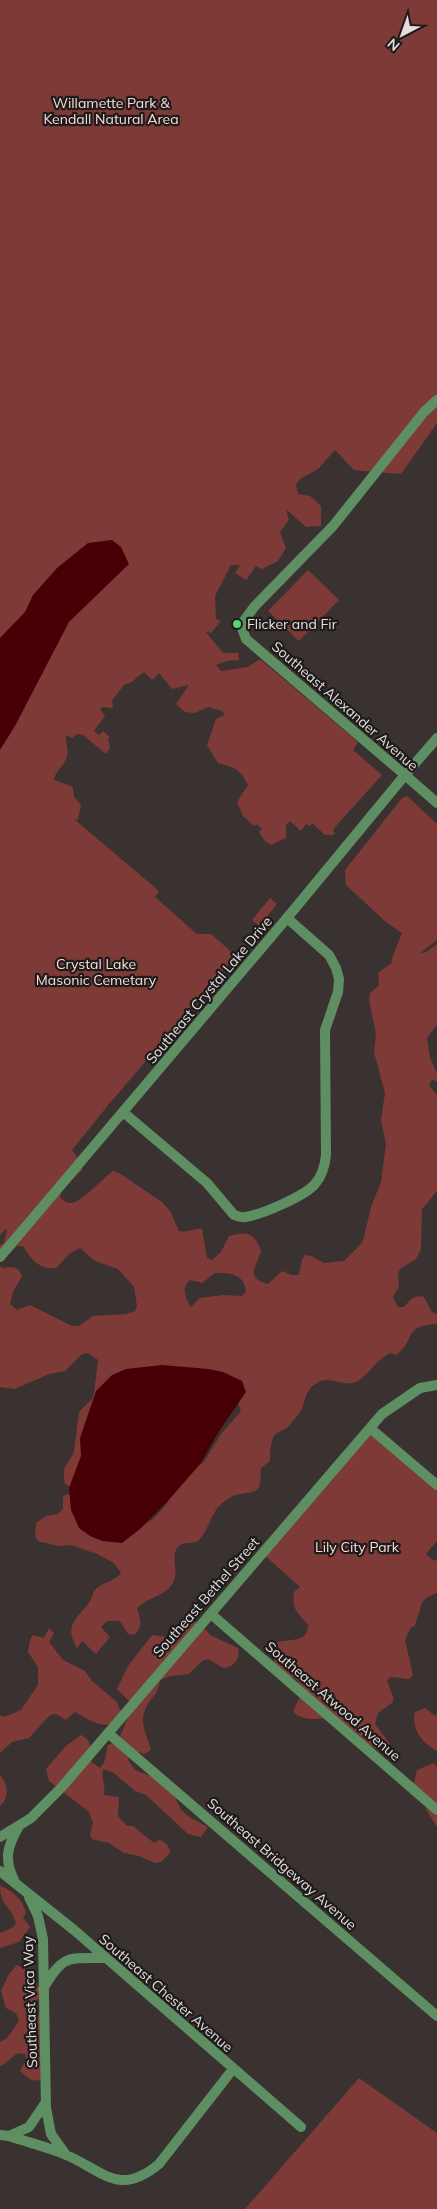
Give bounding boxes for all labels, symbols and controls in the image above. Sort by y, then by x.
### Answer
north arrow [377,10,427,60]
text: N [384,35,403,55]
park label: Willamette Park & Kendall Natural Area [43,94,179,128]
place label: Flicker and Fir [247,615,338,633]
marker: Flicker and Fir [231,618,243,630]
street label: Southeast Alexander Avenue [268,638,422,774]
street label: Southeast Crystal Lake Drive [142,913,276,1067]
park label: Crystal Lake Masonic Cemetary [36,955,157,989]
street label: Southeast Bethel Street [149,1533,263,1661]
park label: Lily City Park [315,1538,400,1556]
street label: Southeast Atwood Avenue [262,1637,404,1765]
street label: Southeast Bridgeway Avenue [204,1794,360,1934]
street label: Southeast Chester Avenue [95,1930,237,2056]
street label: Southeast Vica Way [19,1935,41,2068]

